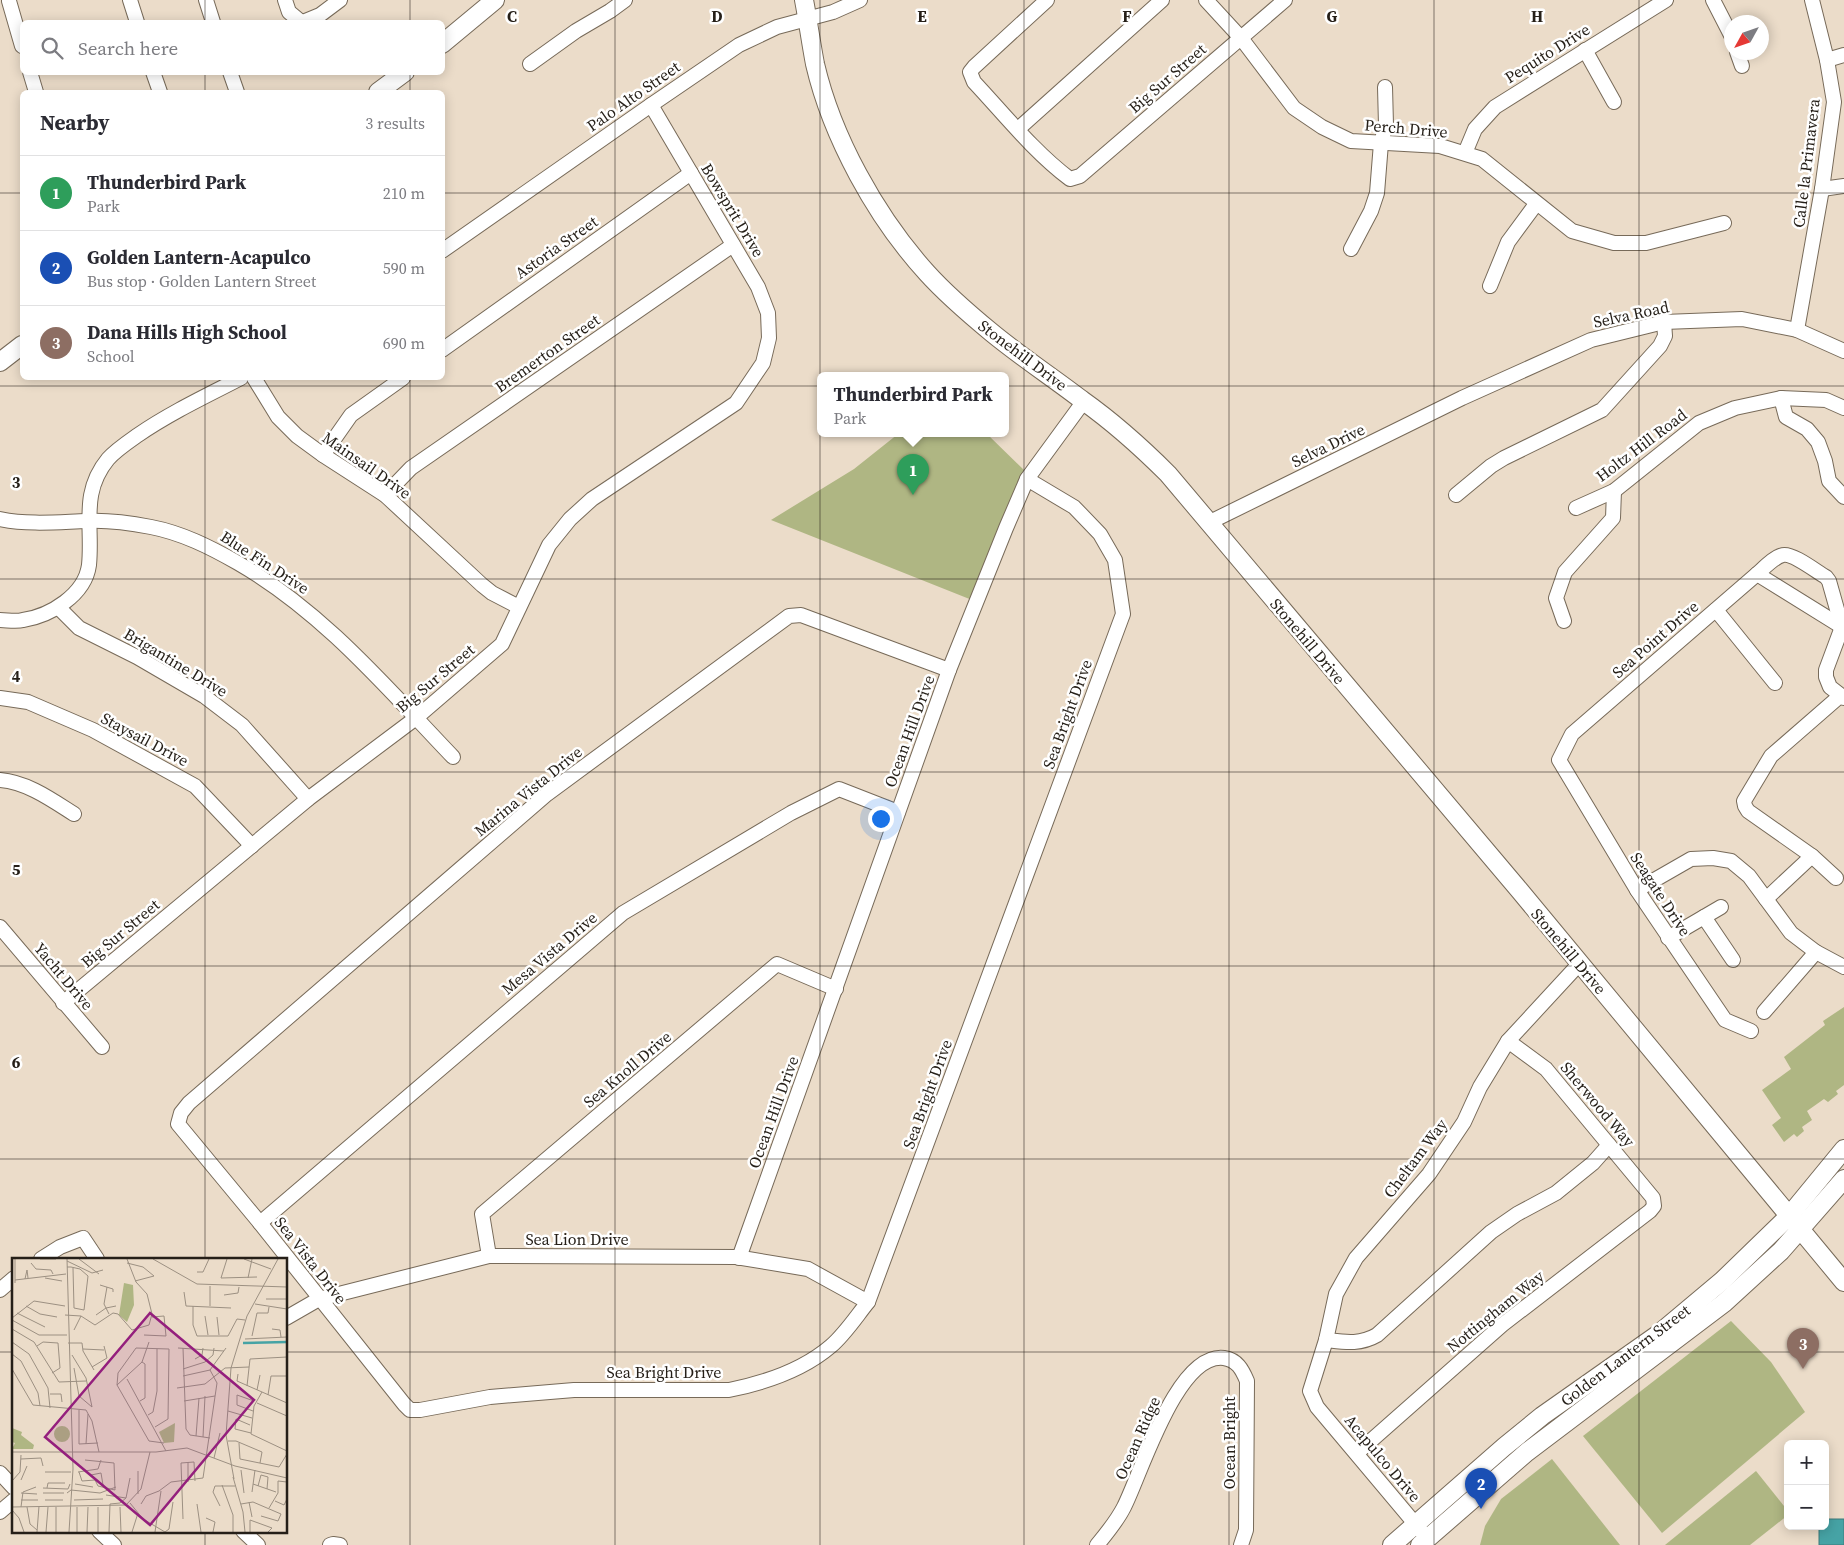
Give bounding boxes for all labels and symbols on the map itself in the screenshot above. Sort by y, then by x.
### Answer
text: C [507,5,517,27]
text: D [711,5,723,27]
text: E [917,5,927,27]
text: F [1122,5,1132,27]
text: G [1327,5,1338,27]
text: H [1531,5,1543,27]
north arrow [1724,15,1769,60]
street label: Pequito Drive [1500,18,1594,88]
street label: Big Sur Street [1124,38,1211,118]
street label: Palo Alto Street [582,55,685,136]
street label: Calle la Primavera [1787,96,1825,229]
street label: Perch Drive [1363,113,1449,143]
street label: Bowsprit Drive [696,159,770,261]
street label: Astoria Street [510,210,602,284]
street label: Selva Road [1591,295,1671,333]
street label: Bremerton Street [490,308,604,397]
street label: Stonehill Drive [974,314,1072,396]
street label: Holtz Hill Road [1591,403,1691,487]
street label: Selva Drive [1288,418,1368,472]
street label: Mainsail Drive [318,426,416,504]
pin: 1 [897,454,929,495]
text: 3 [12,471,21,493]
street label: Blue Fin Drive [216,525,314,599]
street label: Stonehill Drive [1266,593,1350,689]
street label: Sea Point Drive [1607,595,1703,683]
street label: Brigantine Drive [120,622,232,702]
street label: Big Sur Street [391,638,479,717]
street label: Sea Bright Drive [1037,656,1097,772]
text: 4 [12,665,21,687]
street label: Ocean Hill Drive [879,672,939,790]
street label: Staysail Drive [97,707,193,771]
street label: Marina Vista Drive [470,741,586,841]
your location [868,806,894,832]
street label: Seagate Drive [1626,848,1696,940]
text: 5 [12,858,21,880]
street label: Big Sur Street [76,893,164,972]
street label: Stonehill Drive [1527,903,1611,999]
street label: Mesa Vista Drive [497,907,601,999]
street label: Yacht Drive [29,938,99,1014]
street label: Sea Knoll Drive [578,1026,676,1112]
street label: Sea Bright Drive [897,1036,957,1152]
text: 6 [12,1051,21,1073]
street label: Ocean Hill Drive [743,1053,803,1171]
street label: Sherwood Way [1556,1057,1641,1152]
street label: Cheltam Way [1378,1113,1453,1202]
street label: Sea Vista Drive [270,1212,352,1308]
street label: Sea Lion Drive [525,1228,629,1250]
inset map [12,1258,288,1532]
street label: Nottingham Way [1442,1264,1549,1357]
street label: Golden Lantern Street [1556,1298,1695,1411]
pin: 3 [1787,1328,1819,1369]
street label: Sea Bright Drive [607,1361,721,1383]
street label: Ocean Ridge [1109,1393,1165,1483]
street label: Ocean Bright [1218,1396,1240,1490]
street label: Acapulco Drive [1340,1410,1426,1506]
pin: 2 [1465,1468,1497,1509]

